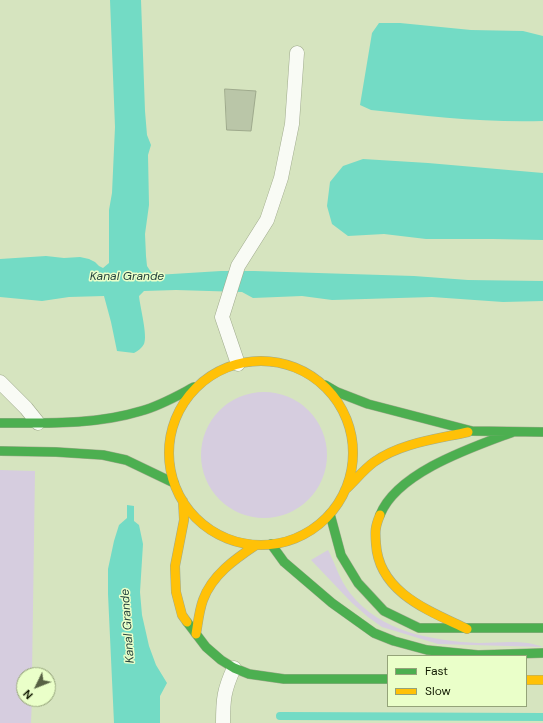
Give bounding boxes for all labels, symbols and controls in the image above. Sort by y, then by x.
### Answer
water label: Kanal Grande [90,270,164,284]
water label: Kanal Grande [118,588,138,664]
legend [387,655,527,707]
text: Fast [425,663,448,679]
north arrow [16,667,56,707]
text: Slow [425,683,451,699]
text: N [20,687,36,702]

